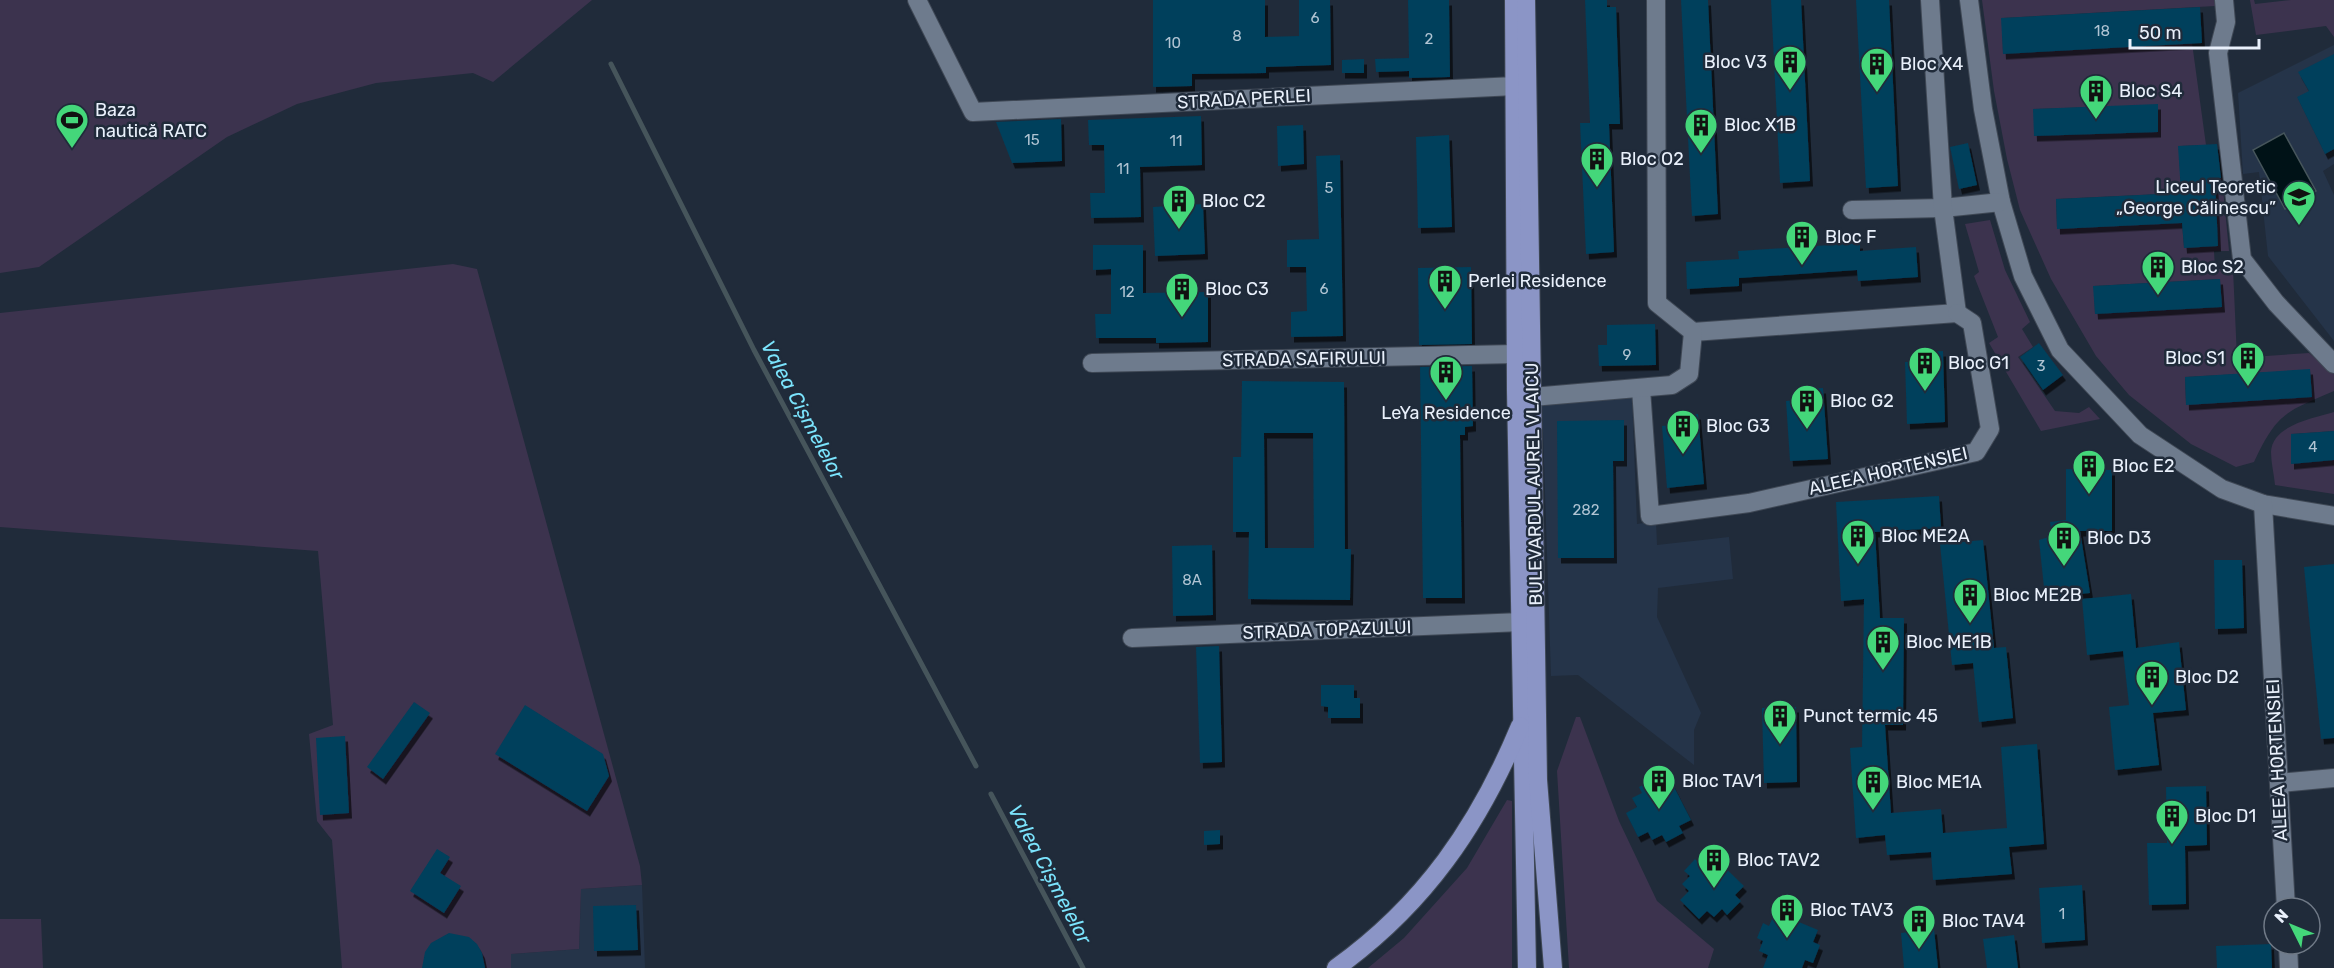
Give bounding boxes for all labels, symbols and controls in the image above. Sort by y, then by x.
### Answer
house number: 6 [1310,9,1320,27]
scale bar [2130,12,2259,50]
house number: 18 [2094,22,2110,40]
text: 50 m [2139,22,2182,44]
house number: 8 [1232,27,1242,45]
house number: 2 [1425,30,1434,48]
house number: 10 [1165,34,1181,52]
building icon: Bloc V3 [1772,44,1808,91]
building icon: Bloc X4 [1859,46,1895,93]
place label: Bloc V3 [1704,51,1767,73]
place label: Bloc X4 [1900,53,1963,75]
building icon: Bloc S4 [2078,73,2114,120]
place label: Bloc S4 [2119,80,2182,102]
street label: STRADA PERLEI [1177,85,1311,113]
place label: Baza nautică RATC [95,99,207,142]
sports icon: Baza nautică RATC [54,102,90,149]
building icon: Bloc X1B [1683,107,1719,154]
place label: Bloc X1B [1724,114,1796,136]
house number: 15 [1024,131,1040,149]
house number: 11 [1170,132,1182,150]
building icon: Bloc O2 [1579,141,1615,188]
place label: Bloc O2 [1620,148,1684,170]
house number: 11 [1117,160,1129,178]
place label: Liceul Teoretic „George Călinescu” [2116,176,2276,219]
house number: 5 [1325,179,1334,197]
school or university icon: Liceul Teoretic „George Călinescu” [2281,179,2317,226]
building icon: Bloc C2 [1161,183,1197,230]
place label: Bloc C2 [1202,190,1266,212]
building icon: Bloc F [1784,219,1820,266]
place label: Bloc F [1825,226,1877,248]
building icon: Bloc S2 [2140,249,2176,296]
place label: Bloc S2 [2181,256,2244,278]
building icon: Perlei Residence [1427,263,1463,310]
place label: Perlei Residence [1468,270,1607,292]
building icon: Bloc C3 [1164,271,1200,318]
place label: Bloc C3 [1205,278,1269,300]
house number: 6 [1319,280,1329,298]
house number: 12 [1119,283,1135,301]
water label: Valea Cișmelelor [756,336,851,485]
building icon: Bloc S1 [2230,340,2266,387]
building icon: Bloc G1 [1907,345,1943,392]
house number: 9 [1623,346,1632,364]
street label: STRADA SAFIRULUI [1222,347,1386,371]
place label: Bloc S1 [2165,347,2225,369]
place label: Bloc G1 [1948,352,2009,374]
building icon: LeYa Residence [1428,354,1464,401]
house number: 3 [2036,357,2046,375]
street label: BULEVARDUL AUREL VLAICU [1521,362,1547,606]
building icon: Bloc G2 [1789,383,1825,430]
place label: Bloc G2 [1830,390,1894,412]
place label: LeYa Residence [1381,402,1511,424]
building icon: Bloc G3 [1665,408,1701,455]
place label: Bloc G3 [1706,415,1770,437]
house number: 4 [2308,438,2318,456]
street label: ALEEA HORTENSIEI [1806,442,1970,500]
building icon: Bloc E2 [2071,448,2107,495]
place label: Bloc E2 [2112,455,2175,477]
house number: 282 [1572,501,1600,519]
building icon: Bloc ME2A [1840,518,1876,565]
building icon: Bloc D3 [2046,520,2082,567]
place label: Bloc ME2A [1881,525,1970,547]
place label: Bloc D3 [2087,527,2151,549]
house number: 8A [1182,571,1202,589]
building icon: Bloc ME2B [1952,577,1988,624]
place label: Bloc ME2B [1993,584,2082,606]
street label: STRADA TOPAZULUI [1242,616,1412,644]
building icon: Bloc ME1B [1865,624,1901,671]
place label: Bloc ME1B [1906,631,1992,653]
building icon: Bloc D2 [2134,659,2170,706]
place label: Bloc D2 [2175,666,2239,688]
street label: ALEEA HORTENSIEI [2262,678,2292,842]
building icon: Punct termic 45 [1762,698,1798,745]
place label: Punct termic 45 [1803,705,1938,727]
building icon: Bloc TAV1 [1641,763,1677,810]
building icon: Bloc ME1A [1855,764,1891,811]
place label: Bloc TAV1 [1682,770,1762,792]
place label: Bloc ME1A [1896,771,1982,793]
building icon: Bloc D1 [2154,798,2190,845]
water label: Valea Cișmelelor [1003,800,1098,949]
place label: Bloc D1 [2195,805,2256,827]
building icon: Bloc TAV2 [1696,842,1732,889]
place label: Bloc TAV2 [1737,849,1820,871]
building icon: Bloc TAV3 [1769,892,1805,939]
north arrow [2262,896,2322,956]
place label: Bloc TAV3 [1810,899,1894,921]
building icon: Bloc TAV4 [1901,903,1937,950]
house number: 1 [2059,905,2065,923]
text: N [2271,905,2292,927]
place label: Bloc TAV4 [1942,910,2025,932]

